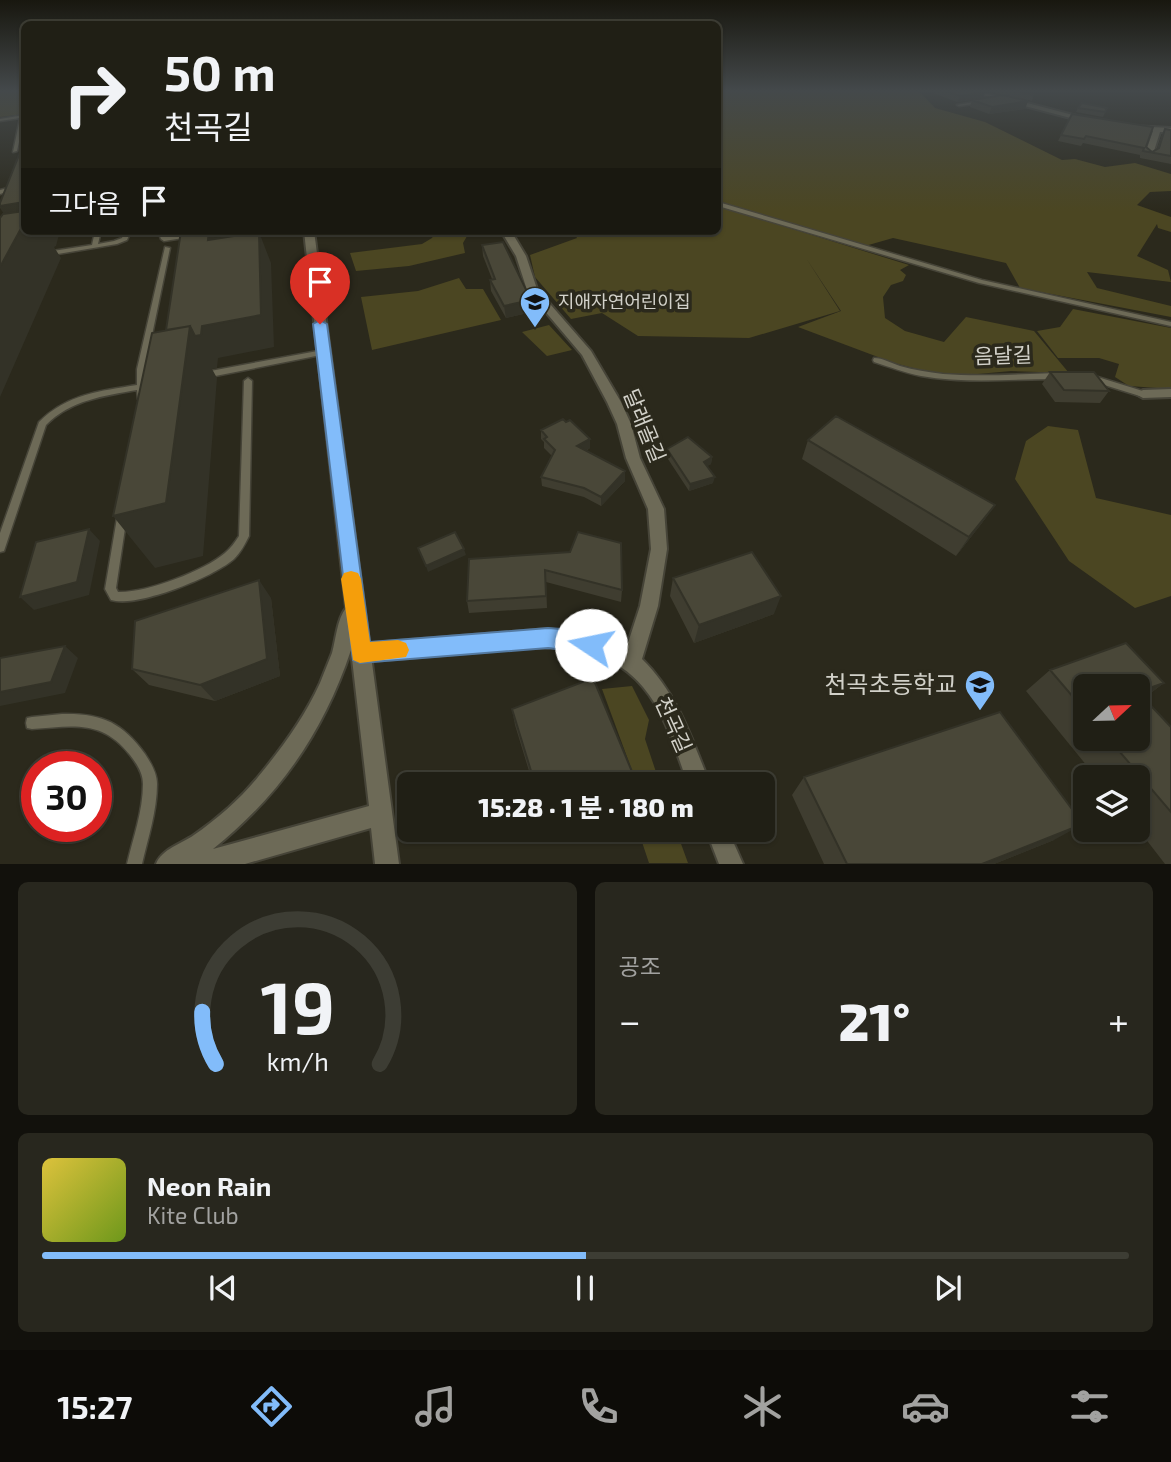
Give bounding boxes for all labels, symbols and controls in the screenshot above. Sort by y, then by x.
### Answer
text: 50 m [164,42,276,101]
icon: right [49,49,140,140]
text: 천곡길 [164,107,252,145]
icon: arrive [135,182,173,220]
text: 그다음 [49,187,121,218]
pin [290,252,350,324]
icon: arrive [301,263,339,301]
school or university icon: 지애자연어린이집 [518,285,552,329]
place label: 지애자연어린이집 [558,290,690,312]
street label: 음달길 [974,341,1032,368]
street label: 달래골길 [619,385,671,466]
position arrow [554,608,628,682]
school or university icon: 천곡초등학교 [963,668,997,712]
place label: 천곡초등학교 [825,669,957,698]
north arrow [1073,674,1150,751]
map controls [1073,674,1150,842]
street label: 천곡길 [651,693,698,756]
speed limit sign: 30 [21,751,112,842]
button: layers [1073,765,1150,842]
text: 15:28 · 1 분 · 180 m [478,791,694,822]
text: 공조 [619,952,661,980]
text: 19 [260,962,334,1050]
text: 21° [839,989,910,1051]
text: − [619,997,641,1043]
text: + [1108,997,1129,1043]
text: km/h [266,1046,328,1076]
text: Neon Rain [147,1170,271,1201]
text: Kite Club [147,1201,239,1229]
icon: previous [204,1269,242,1307]
icon: pause [566,1269,604,1307]
icon: next [929,1269,967,1307]
icon: directions [247,1382,296,1431]
icon: music [411,1382,460,1431]
icon: phone [574,1382,623,1431]
icon: climate [738,1382,787,1431]
icon: car [901,1382,950,1431]
icon: filters [1065,1382,1114,1431]
text: 15:27 [57,1387,132,1425]

